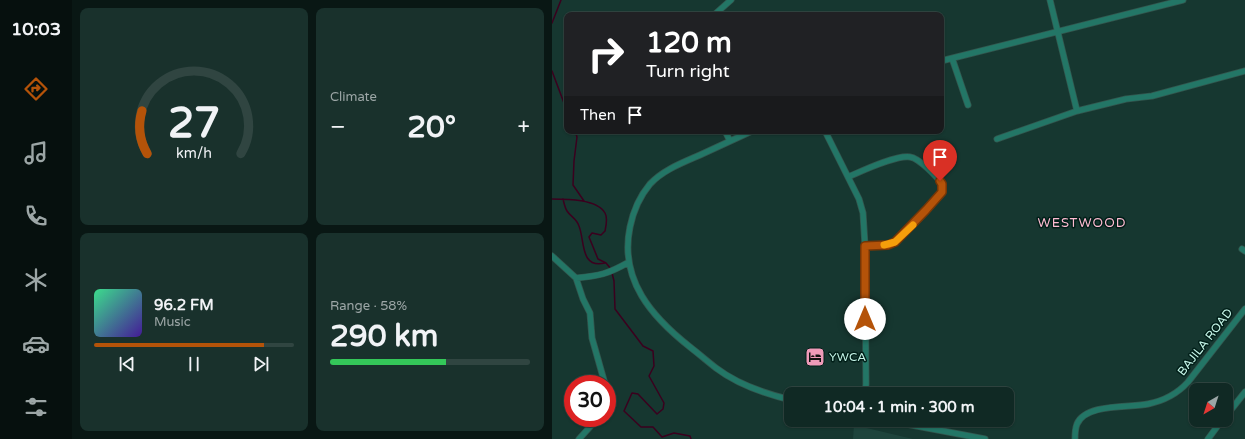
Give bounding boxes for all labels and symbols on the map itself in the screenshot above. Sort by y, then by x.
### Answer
pin [923,140,957,181]
district label: WESTWOOD [1038,215,1126,231]
position arrow [844,298,886,340]
street label: BAJILA ROAD [1175,306,1235,378]
hotel icon: YWCA [804,346,826,368]
place label: YWCA [829,350,866,364]
speed limit sign: 30 [564,375,616,427]
north arrow [1189,383,1233,427]

